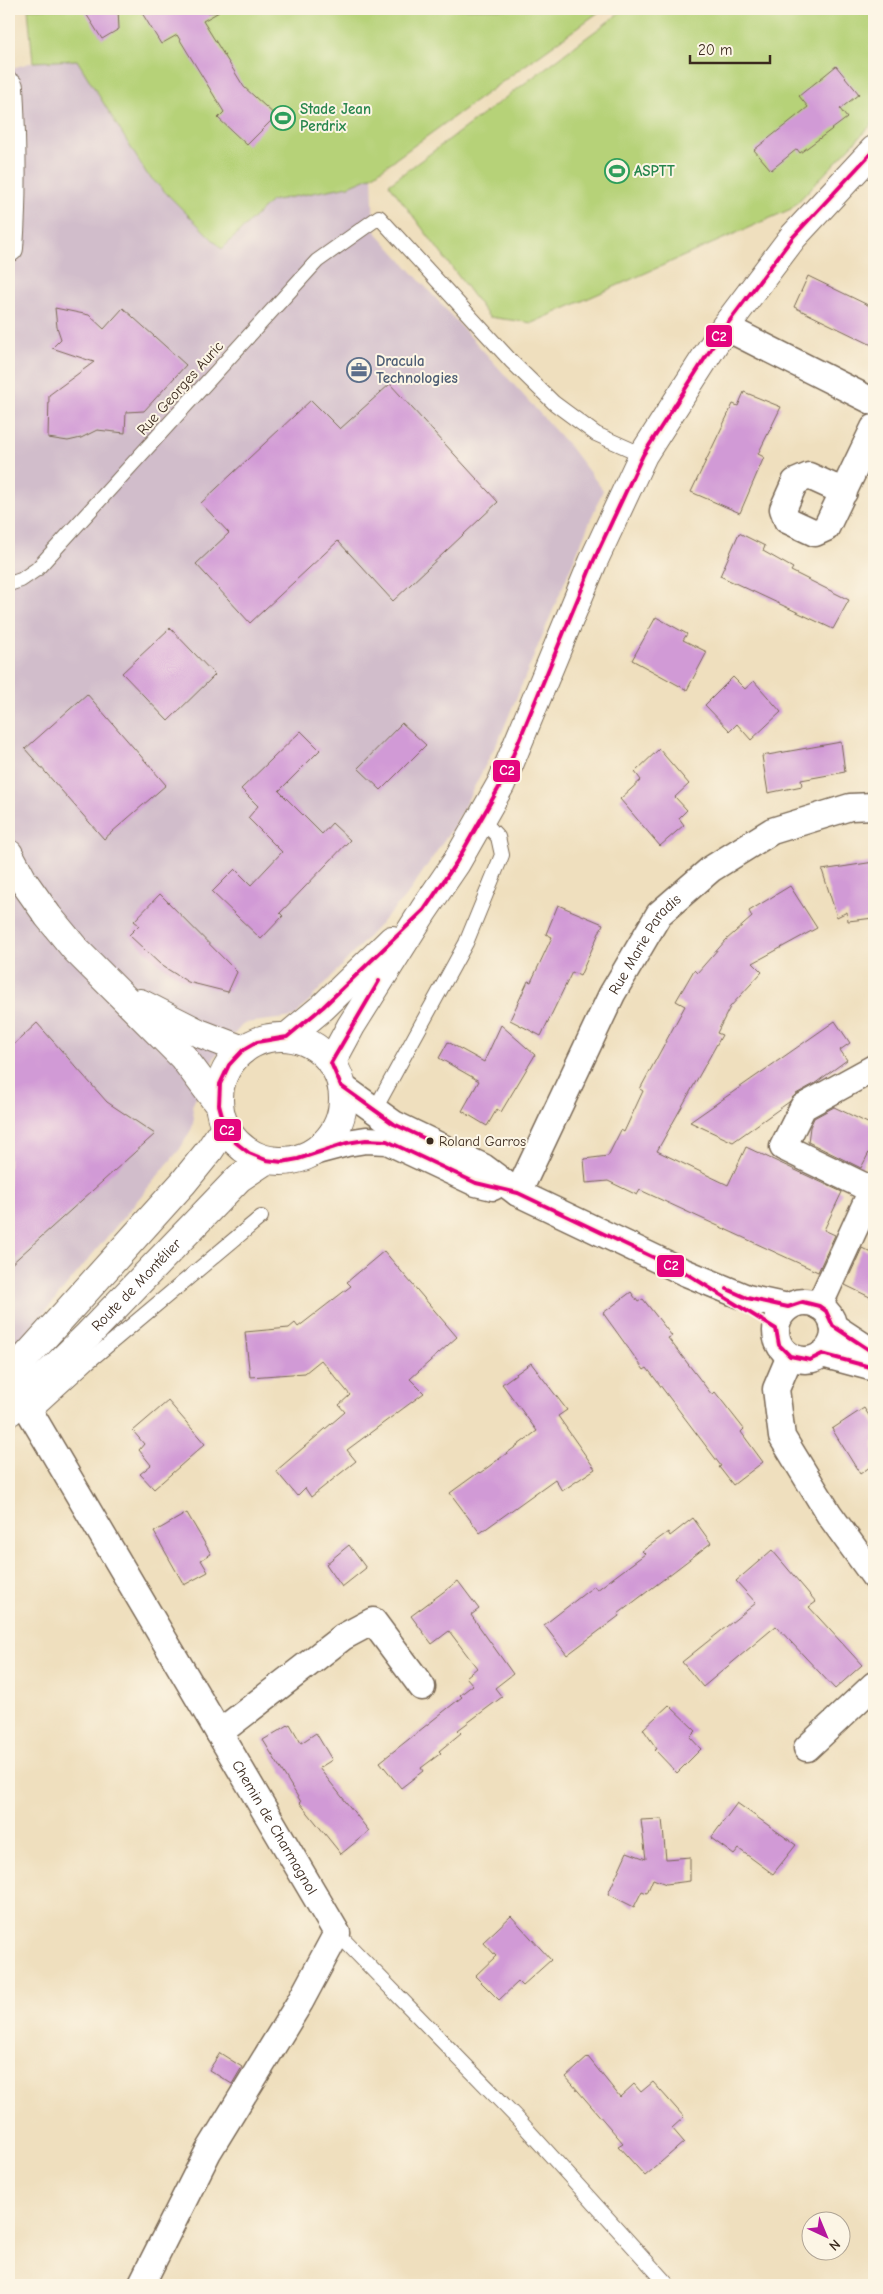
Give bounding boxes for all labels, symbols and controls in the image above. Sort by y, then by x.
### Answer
scale bar [690,32,770,64]
text: 20 m [698,41,732,59]
place label: Stade Jean Perdrix [300,100,371,135]
sports icon: Stade Jean Perdrix [270,105,296,131]
sports icon: ASPTT [604,158,630,184]
place label: ASPTT [634,162,675,180]
line badge: C2 [705,324,733,348]
text: C2 [711,328,727,345]
street label: Rue Georges Auric [133,337,227,439]
place label: Dracula Technologies [376,352,458,387]
office icon: Dracula Technologies [346,357,372,383]
line badge: C2 [492,759,521,783]
text: C2 [499,762,515,779]
street label: Rue Marie Paradis [605,890,685,998]
line badge: C2 [213,1118,242,1142]
text: C2 [219,1122,235,1139]
place label: Roland Garros [439,1133,526,1150]
marker: Roland Garros [425,1136,435,1146]
street label: Route de Montélier [88,1235,185,1335]
line badge: C2 [656,1254,685,1278]
text: C2 [663,1257,679,1274]
street label: Chemin de Charmagnol [228,1757,321,1898]
north arrow [800,2212,850,2262]
text: N [825,2236,844,2254]

